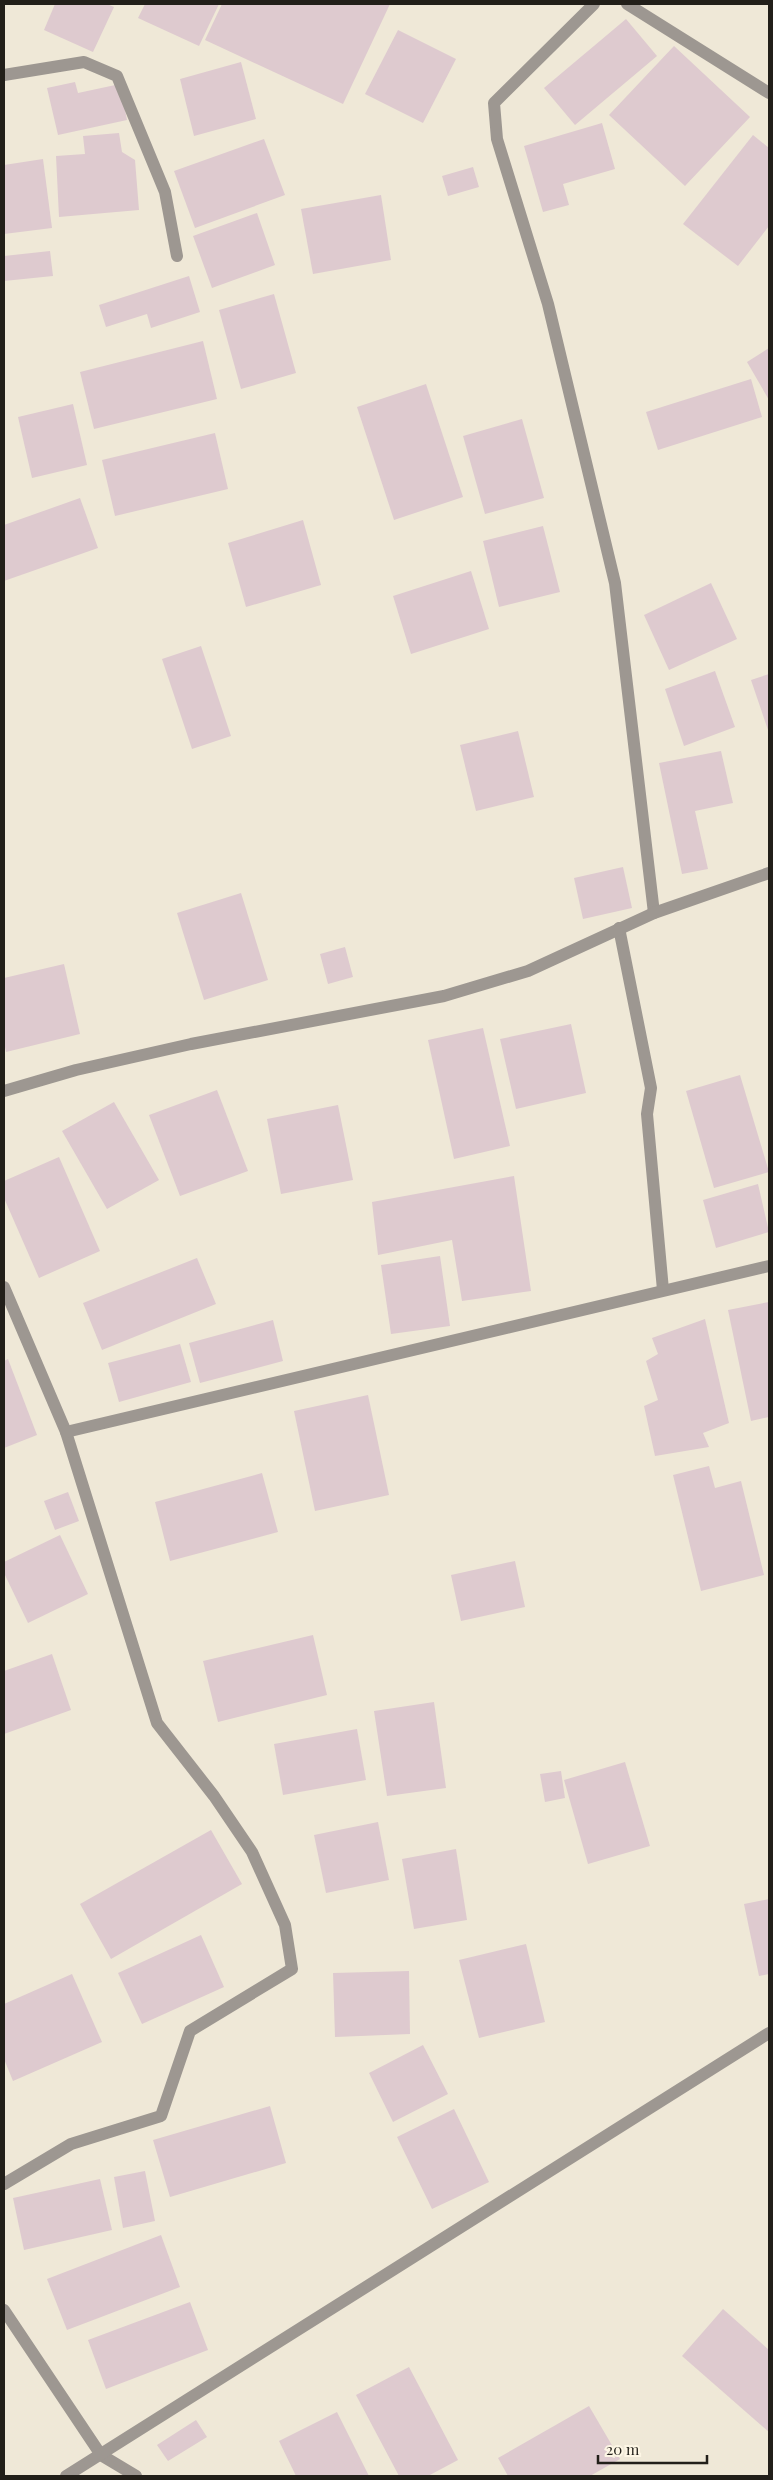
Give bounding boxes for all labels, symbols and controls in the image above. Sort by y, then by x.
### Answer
scale bar [598,2432,707,2464]
text: 20 m [606,2439,640,2459]

